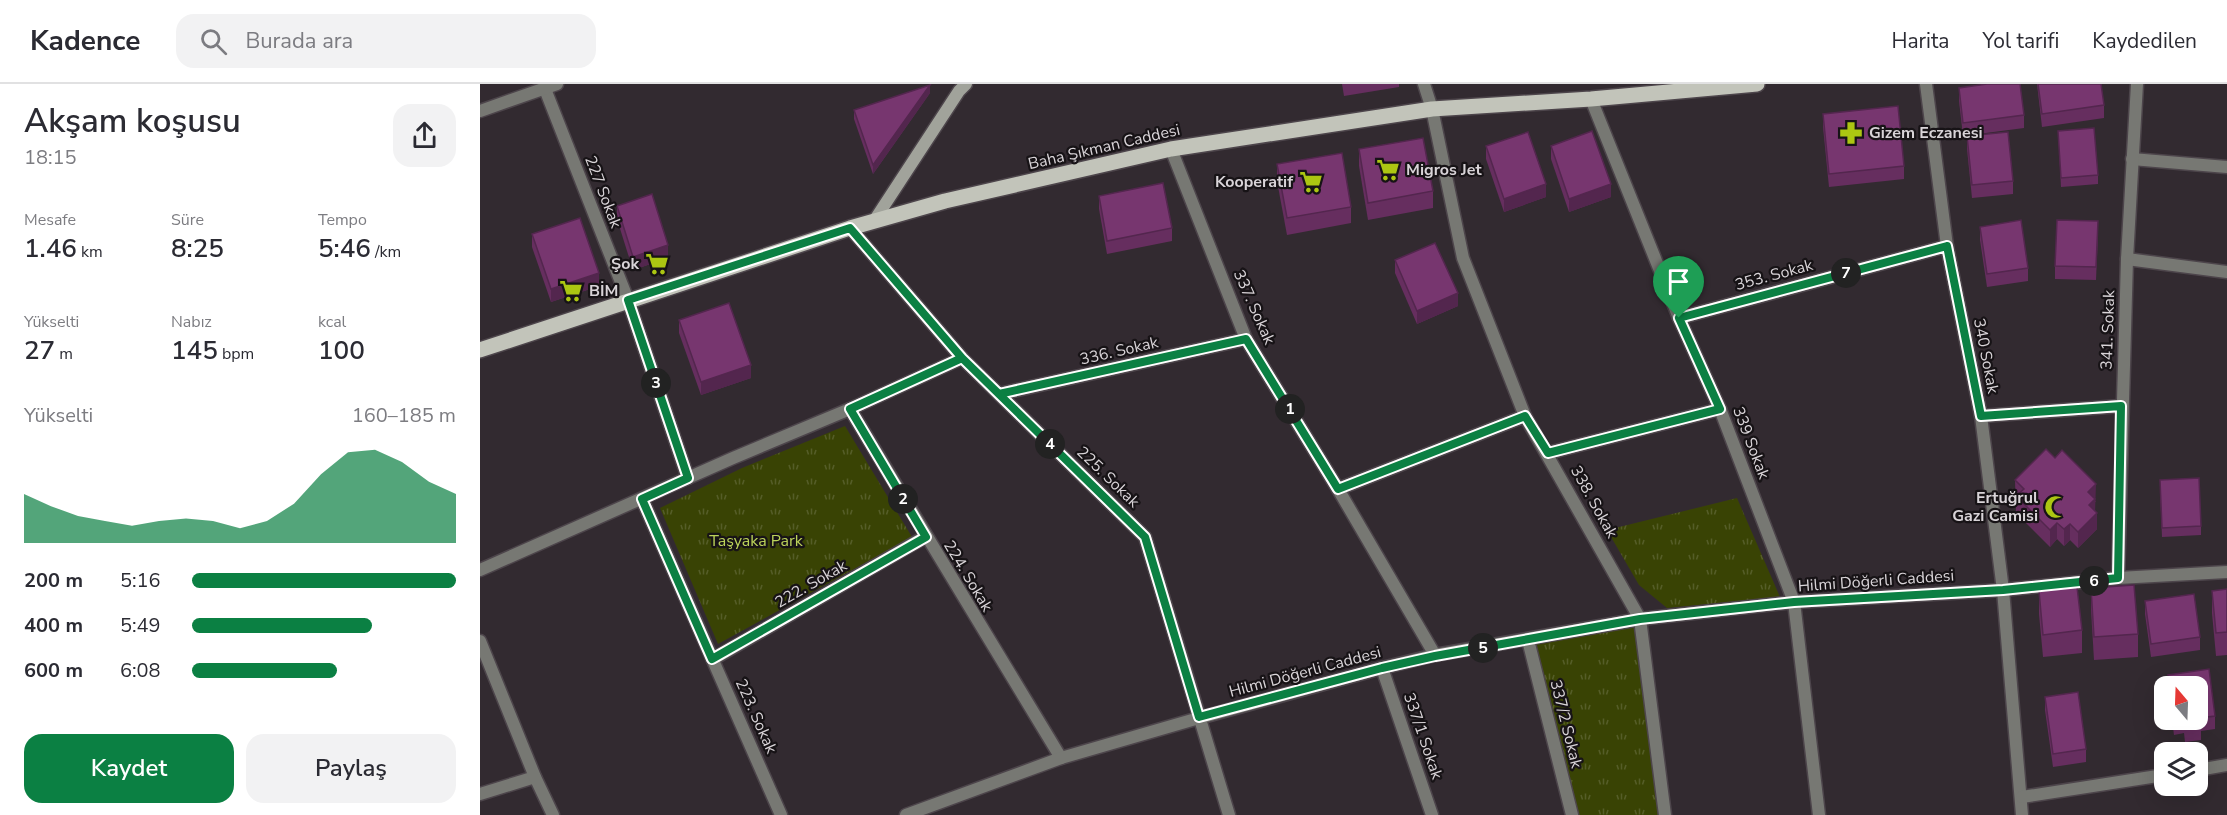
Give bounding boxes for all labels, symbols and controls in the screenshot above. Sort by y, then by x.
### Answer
search box [176,14,596,68]
text: Kadence [30,22,140,60]
icon: search [197,25,230,58]
text: Burada ara [245,26,353,56]
text: Harita [1891,27,1949,55]
text: Yol tarifi [1982,27,2059,55]
text: Kaydedilen [2092,27,2197,55]
text: Akşam koşusu [24,99,241,144]
button: share [393,104,456,167]
street label: Baha Şıkman Caddesi [1026,119,1182,175]
pharmacy icon: Gizem Eczanesi [1838,120,1864,146]
place label: Gizem Eczanesi [1869,122,1983,144]
text: 18:15 [24,144,77,171]
street label: 227 Sokak [579,153,627,232]
supermarket icon: Migros Jet [1375,157,1401,183]
place label: Migros Jet [1406,159,1482,181]
supermarket icon: Kooperatif [1298,169,1324,195]
place label: Kooperatif [1215,171,1294,193]
text: Mesafe [24,209,76,231]
text: Süre [171,209,204,231]
text: Tempo [318,209,367,231]
text: 1.46 [24,231,77,266]
text: 8:25 [171,231,224,266]
text: 5:46 [318,231,371,266]
text: km [77,241,103,263]
text: /km [371,241,401,263]
supermarket icon: Şok [644,251,670,277]
place label: Şok [611,253,639,275]
street label: 353. Sokak [1733,254,1816,296]
pin [1653,256,1704,318]
pin: 7 [1831,258,1861,288]
text: 7 [1841,262,1851,284]
icon: arrive [1662,265,1695,298]
street label: 337. Sokak [1228,266,1281,349]
supermarket icon: BİM [558,278,584,304]
place label: BİM [589,280,618,302]
street label: 341. Sokak [2096,289,2120,370]
text: Yükselti [24,311,79,333]
text: Nabız [171,311,212,333]
text: kcal [318,311,346,333]
street label: 340 Sokak [1968,317,2004,396]
street label: 336. Sokak [1078,331,1161,371]
text: 27 [24,333,55,368]
text: 145 [171,333,218,368]
text: 100 [318,333,365,368]
text: m [55,343,73,365]
text: bpm [218,343,254,365]
pin: 3 [641,368,671,398]
text: 3 [651,372,661,394]
pin: 1 [1275,394,1305,424]
text: 1 [1285,398,1295,420]
text: Yükselti [24,402,93,429]
text: 160–185 m [352,402,456,429]
street label: 339 Sokak [1727,404,1775,483]
pin: 4 [1035,429,1065,459]
text: 4 [1045,433,1055,455]
street label: 225. Sokak [1072,441,1145,513]
street label: 338. Sokak [1565,462,1623,543]
pin: 2 [888,484,918,514]
place label: Ertuğrul Gazi Camisi [1952,487,2038,527]
text: 2 [898,488,908,510]
mosque icon: Ertuğrul Gazi Camisi [2043,494,2069,520]
park label: Taşyaka Park [709,530,804,552]
street label: 224. Sokak [938,536,998,617]
street label: 222. Sokak [771,554,852,613]
street label: Hilmi Döğerli Caddesi [1797,565,1955,597]
pin: 6 [2079,566,2109,596]
text: 200 m [24,567,83,594]
text: 5:16 [120,567,161,594]
text: 6 [2089,570,2099,592]
text: 400 m [24,612,83,639]
text: 5:49 [120,612,161,639]
pin: 5 [1468,633,1498,663]
text: 5 [1478,637,1488,659]
street label: Hilmi Döğerli Caddesi [1226,641,1384,703]
text: 600 m [24,657,83,684]
text: 6:08 [120,657,161,684]
street label: 223. Sokak [730,675,783,758]
north arrow [2154,676,2208,730]
map controls [2154,676,2208,796]
street label: 337/2 Sokak [1544,678,1588,771]
street label: 337/1 Sokak [1398,690,1448,783]
button: Kaydet [24,734,234,803]
button: Paylaş [246,734,456,803]
button: layers [2154,742,2208,796]

